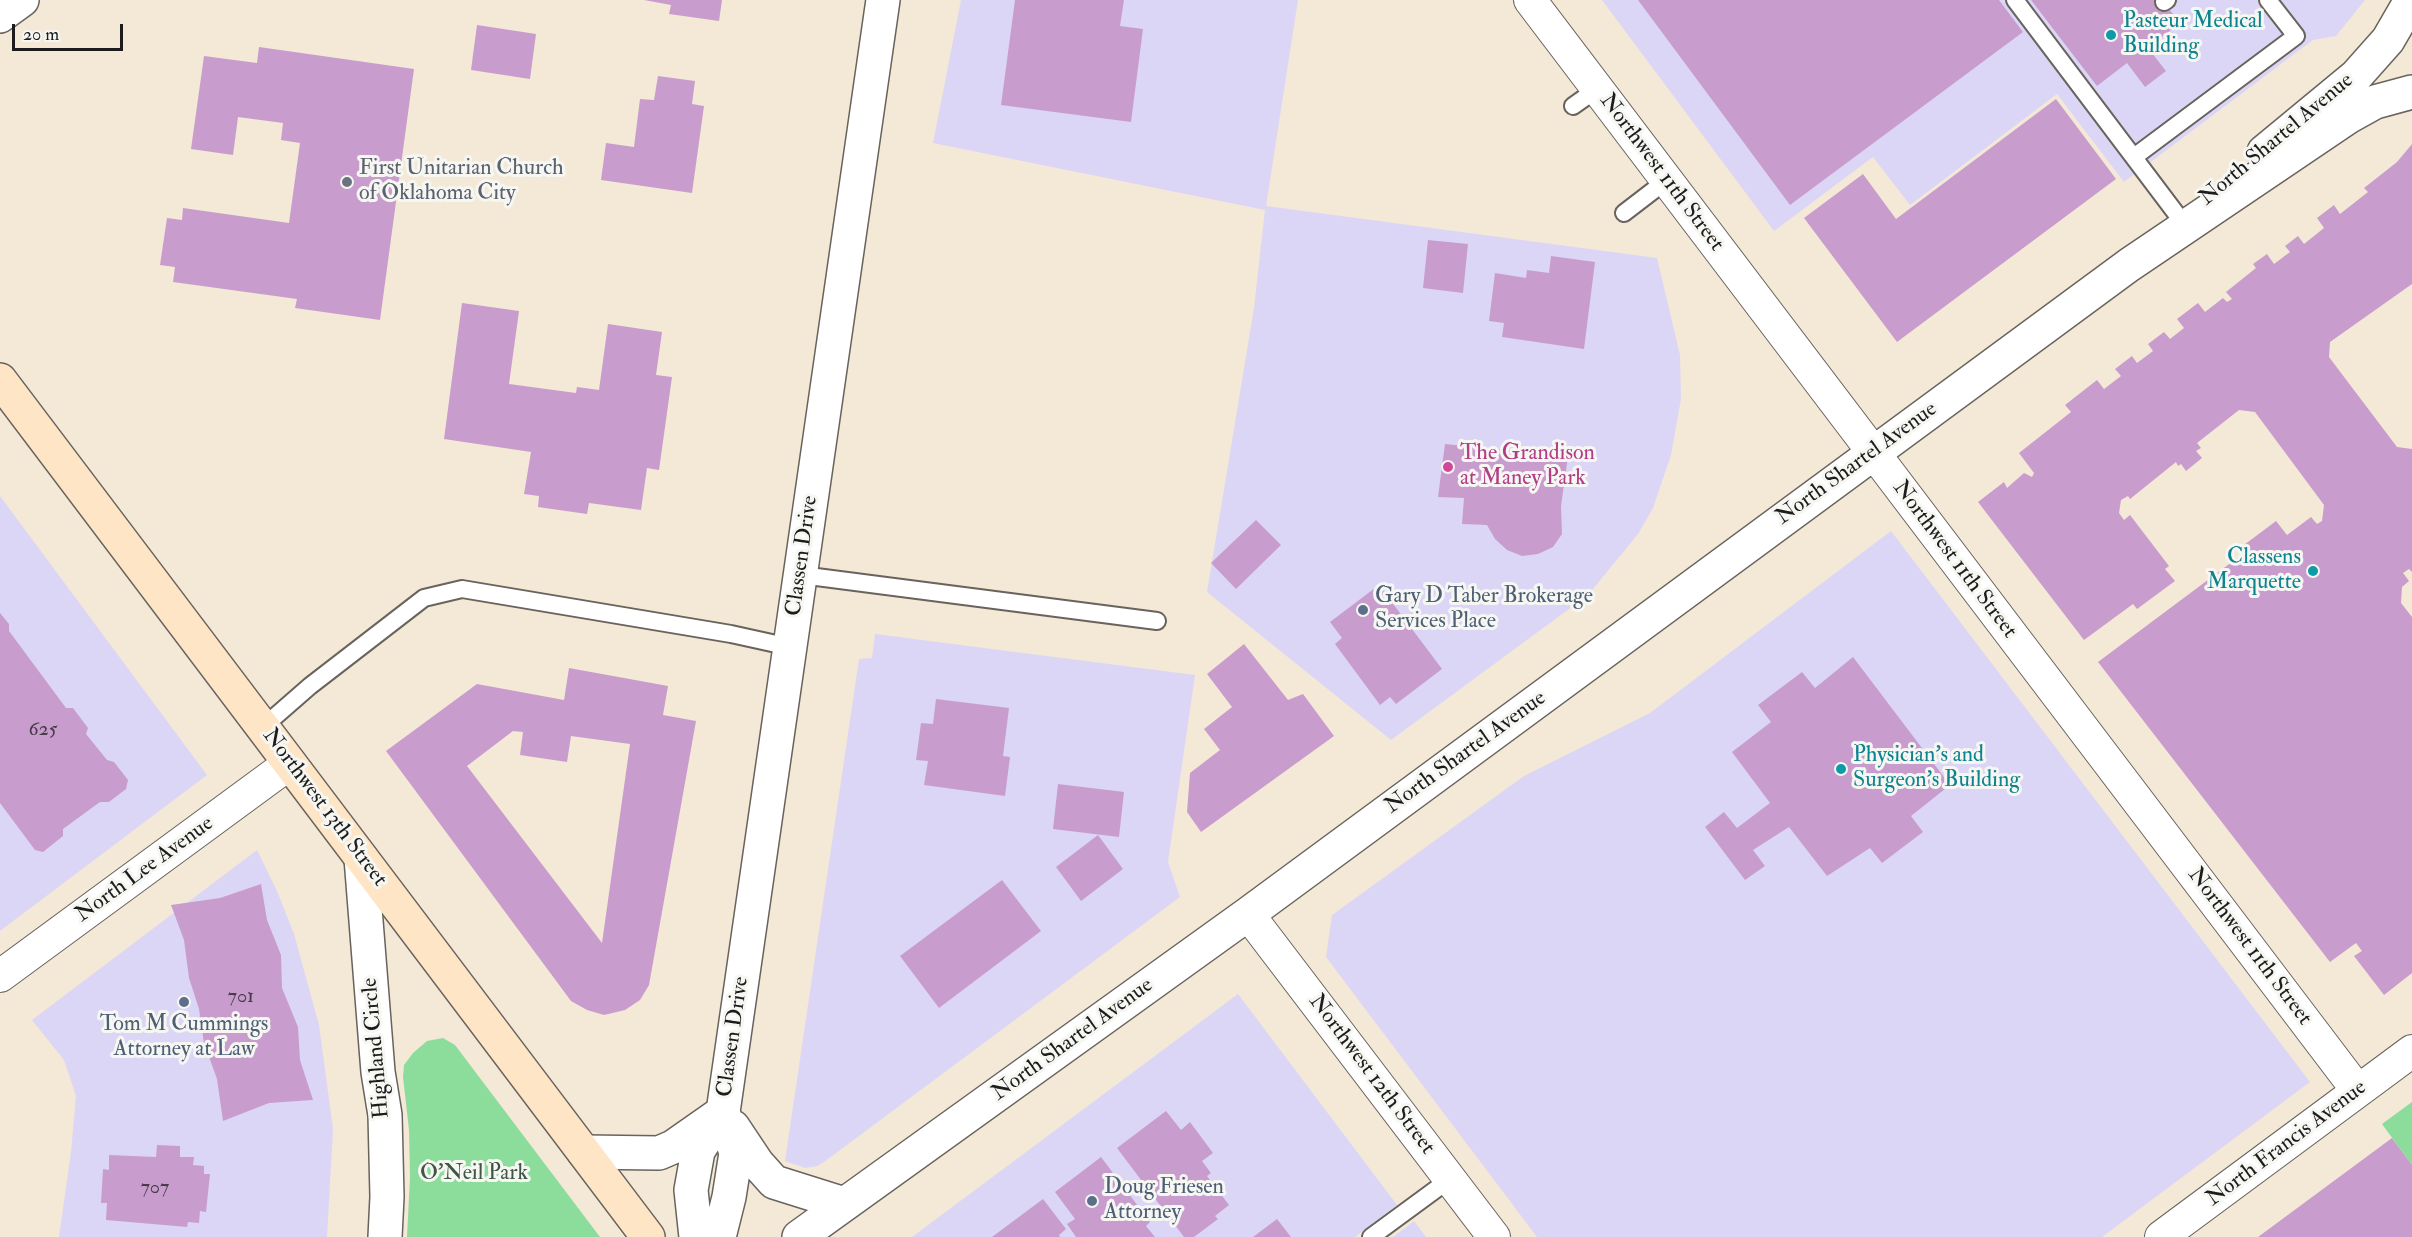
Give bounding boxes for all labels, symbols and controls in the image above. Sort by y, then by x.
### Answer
place label: Pasteur Medical Building [2123,9,2263,60]
scale bar [15,12,126,50]
text: 20 m [23,23,59,46]
marker: Pasteur Medical Building [2104,28,2118,42]
street label: North Shartel Avenue [2195,68,2359,212]
street label: Northwest 11th Street [1593,89,1729,257]
place label: First Unitarian Church of Oklahoma City [359,156,564,208]
marker: First Unitarian Church of Oklahoma City [340,175,354,189]
street label: North Shartel Avenue [1771,397,1943,531]
place label: The Grandison at Maney Park [1460,441,1595,493]
marker: The Grandison at Maney Park [1441,460,1455,474]
street label: Northwest 11th Street [1886,476,2022,644]
street label: Classen Drive [781,494,825,618]
place label: Classens Marquette [2207,545,2301,596]
marker: Classens Marquette [2306,564,2320,578]
place label: Gary D Taber Brokerage Services Place [1375,584,1593,636]
marker: Gary D Taber Brokerage Services Place [1356,603,1370,617]
street label: North Shartel Avenue [1380,686,1552,820]
house number: 625 [29,719,57,743]
street label: Northwest 13th Street [256,724,392,892]
place label: Physician's and Surgeon's Building [1853,743,2020,794]
marker: Physician's and Surgeon's Building [1834,762,1848,776]
street label: North Lee Avenue [71,811,219,929]
street label: Northwest 11th Street [2181,863,2317,1031]
street label: North Shartel Avenue [987,973,1159,1107]
street label: Classen Drive [712,975,756,1099]
street label: Highland Circle [358,977,396,1119]
house number: 701 [228,986,254,1010]
street label: Northwest 12th Street [1302,990,1440,1160]
marker: Tom M Cummings Attorney at Law [177,995,191,1009]
place label: Tom M Cummings Attorney at Law [100,1012,268,1064]
street label: North Francis Avenue [2202,1075,2372,1213]
park label: O'Neil Park [420,1161,528,1187]
place label: Doug Friesen Attorney [1104,1175,1224,1226]
house number: 707 [141,1177,169,1201]
marker: Doug Friesen Attorney [1085,1194,1099,1208]

